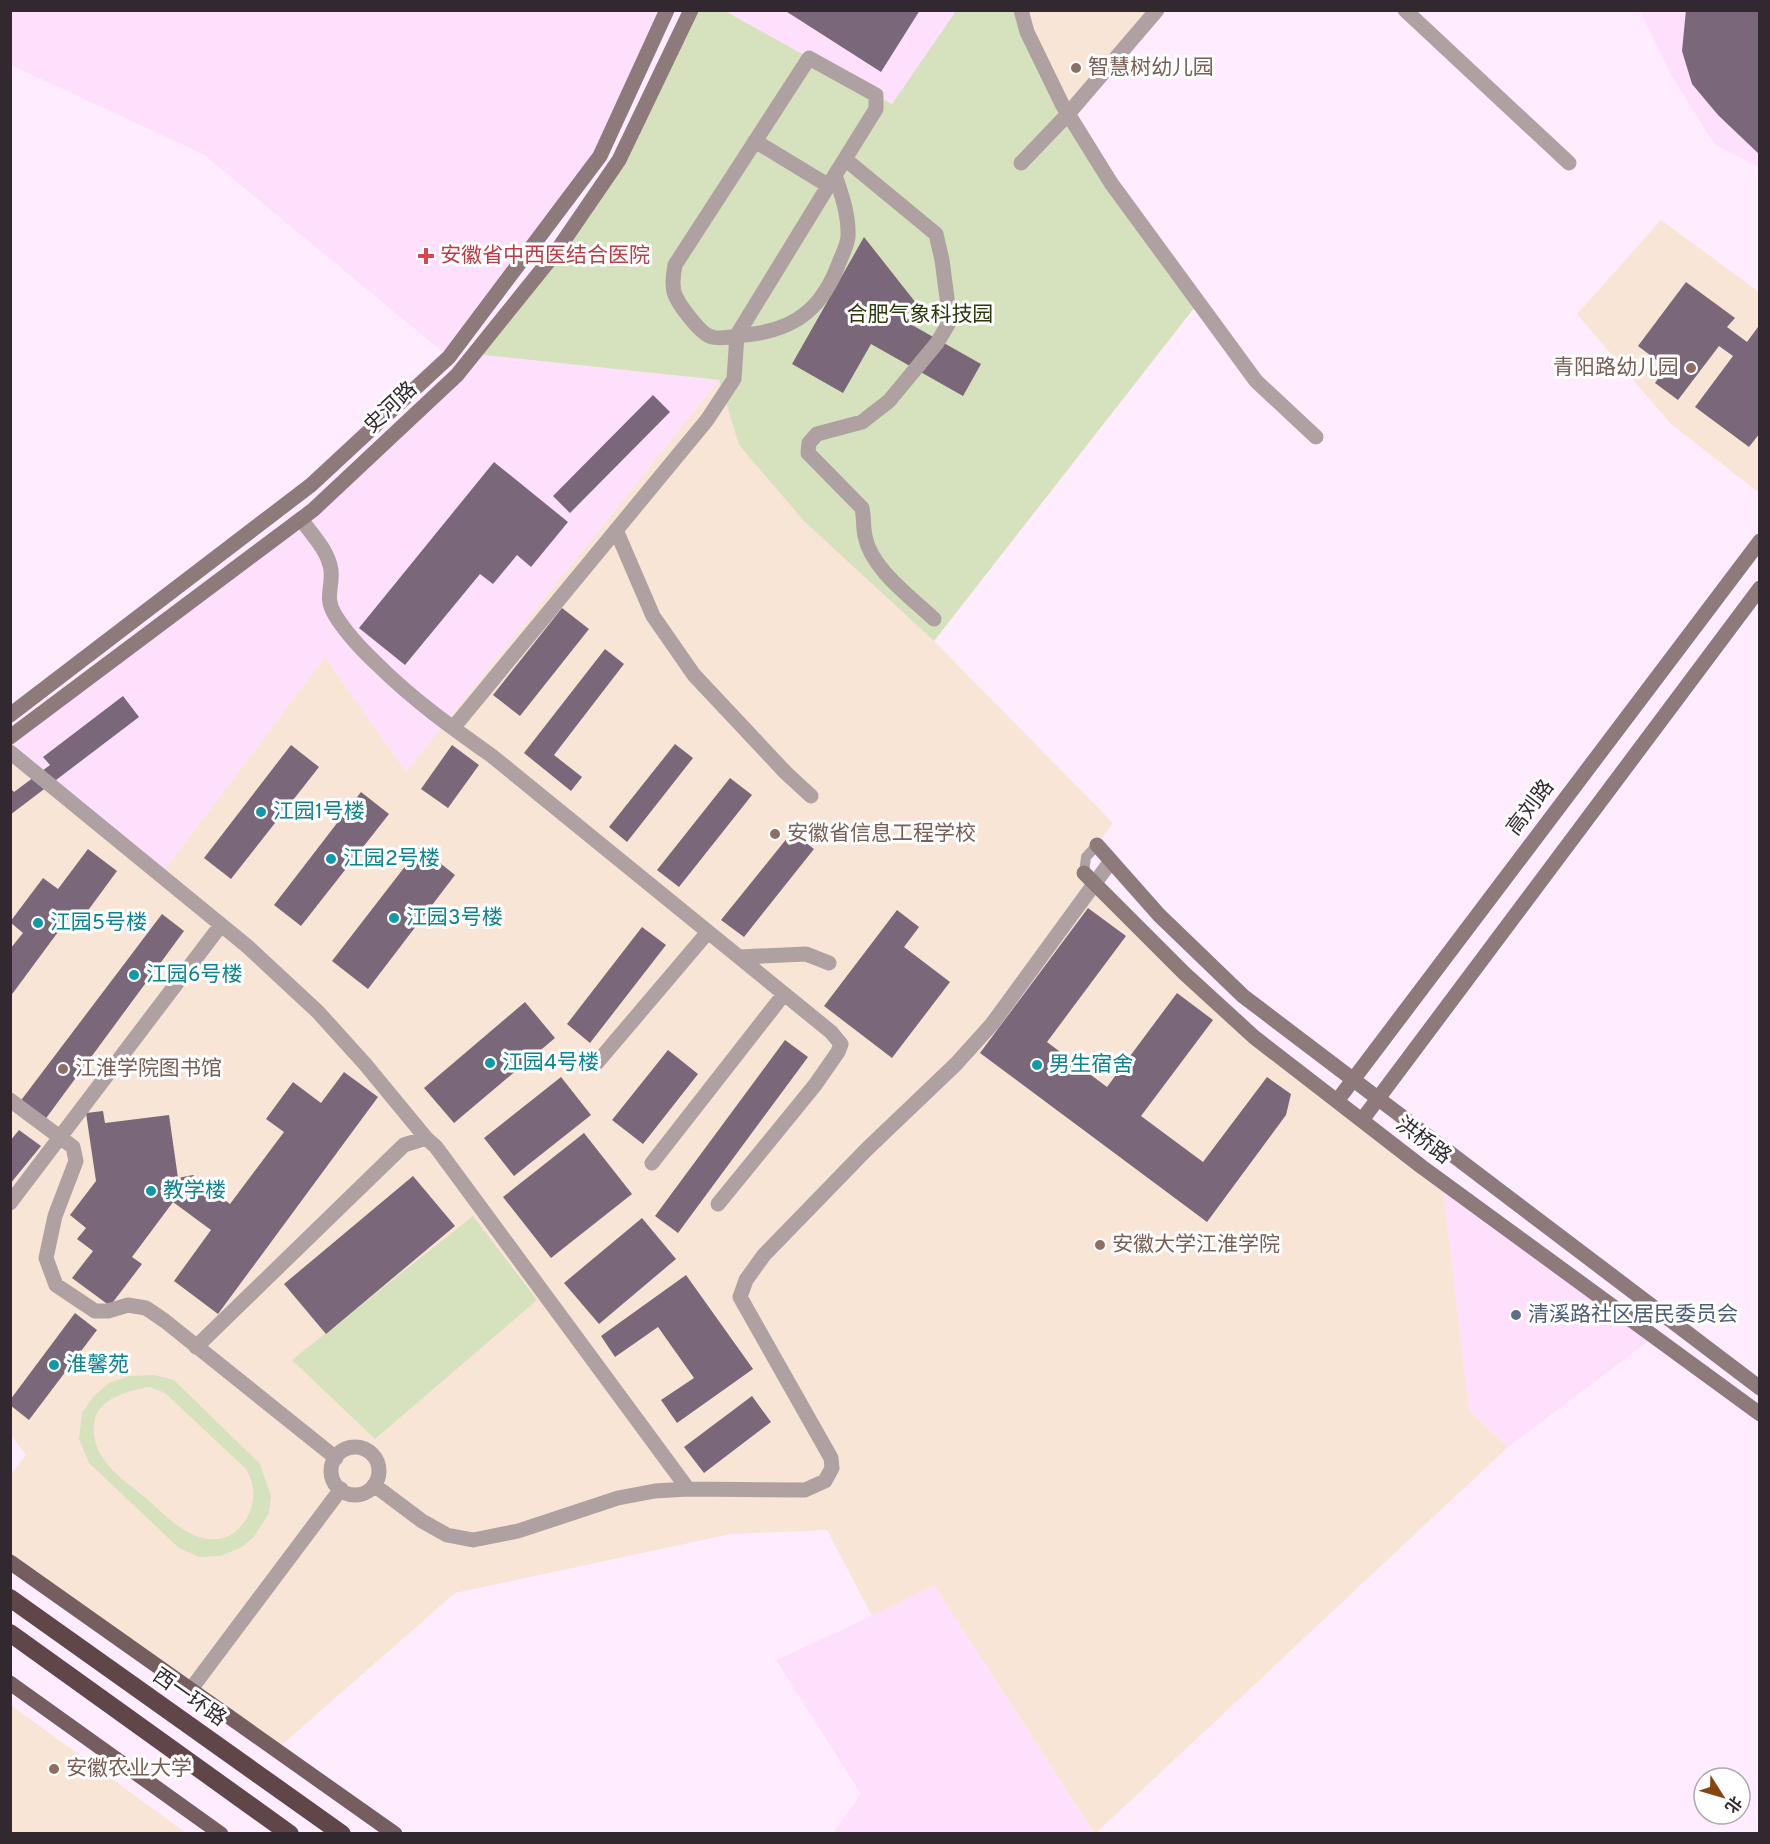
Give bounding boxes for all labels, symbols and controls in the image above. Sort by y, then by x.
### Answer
place label: 智慧树幼儿园 [1088,55,1214,82]
marker: 智慧树幼儿园 [1069,61,1083,75]
place label: 安徽省中西医结合医院 [440,243,650,270]
marker: 安徽省中西医结合医院 [417,247,435,265]
park label: 合肥气象科技园 [847,302,994,329]
place label: 青阳路幼儿园 [1553,355,1679,382]
marker: 青阳路幼儿园 [1684,361,1698,375]
street label: 史河路 [359,377,423,439]
street label: 高刘路 [1501,775,1561,841]
place label: 江园1号楼 [273,799,365,826]
marker: 江园1号楼 [254,805,268,819]
place label: 安徽省信息工程学校 [787,821,976,848]
marker: 安徽省信息工程学校 [768,827,782,841]
place label: 江园2号楼 [343,846,440,873]
marker: 江园2号楼 [324,852,338,866]
place label: 江园3号楼 [406,905,503,932]
place label: 江园5号楼 [50,910,147,937]
marker: 江园3号楼 [387,911,401,925]
marker: 江园5号楼 [31,916,45,930]
place label: 江园6号楼 [146,962,243,989]
marker: 江园6号楼 [127,968,141,982]
place label: 江园4号楼 [502,1050,599,1077]
place label: 男生宿舍 [1049,1052,1133,1079]
place label: 江淮学院图书馆 [75,1056,222,1083]
marker: 江园4号楼 [483,1056,497,1070]
marker: 男生宿舍 [1030,1058,1044,1072]
marker: 江淮学院图书馆 [56,1062,70,1076]
street label: 洪桥路 [1390,1111,1456,1171]
place label: 教学楼 [163,1178,226,1205]
marker: 教学楼 [144,1184,158,1198]
place label: 安徽大学江淮学院 [1112,1232,1280,1259]
marker: 安徽大学江淮学院 [1093,1238,1107,1252]
place label: 清溪路社区居民委员会 [1528,1302,1738,1329]
marker: 清溪路社区居民委员会 [1509,1308,1523,1322]
place label: 淮馨苑 [66,1352,129,1379]
marker: 淮馨苑 [47,1358,61,1372]
street label: 西一环路 [147,1663,231,1733]
place label: 安徽农业大学 [66,1756,192,1783]
marker: 安徽农业大学 [47,1762,61,1776]
north arrow [1692,1766,1752,1826]
text: 北 [1720,1791,1745,1816]

